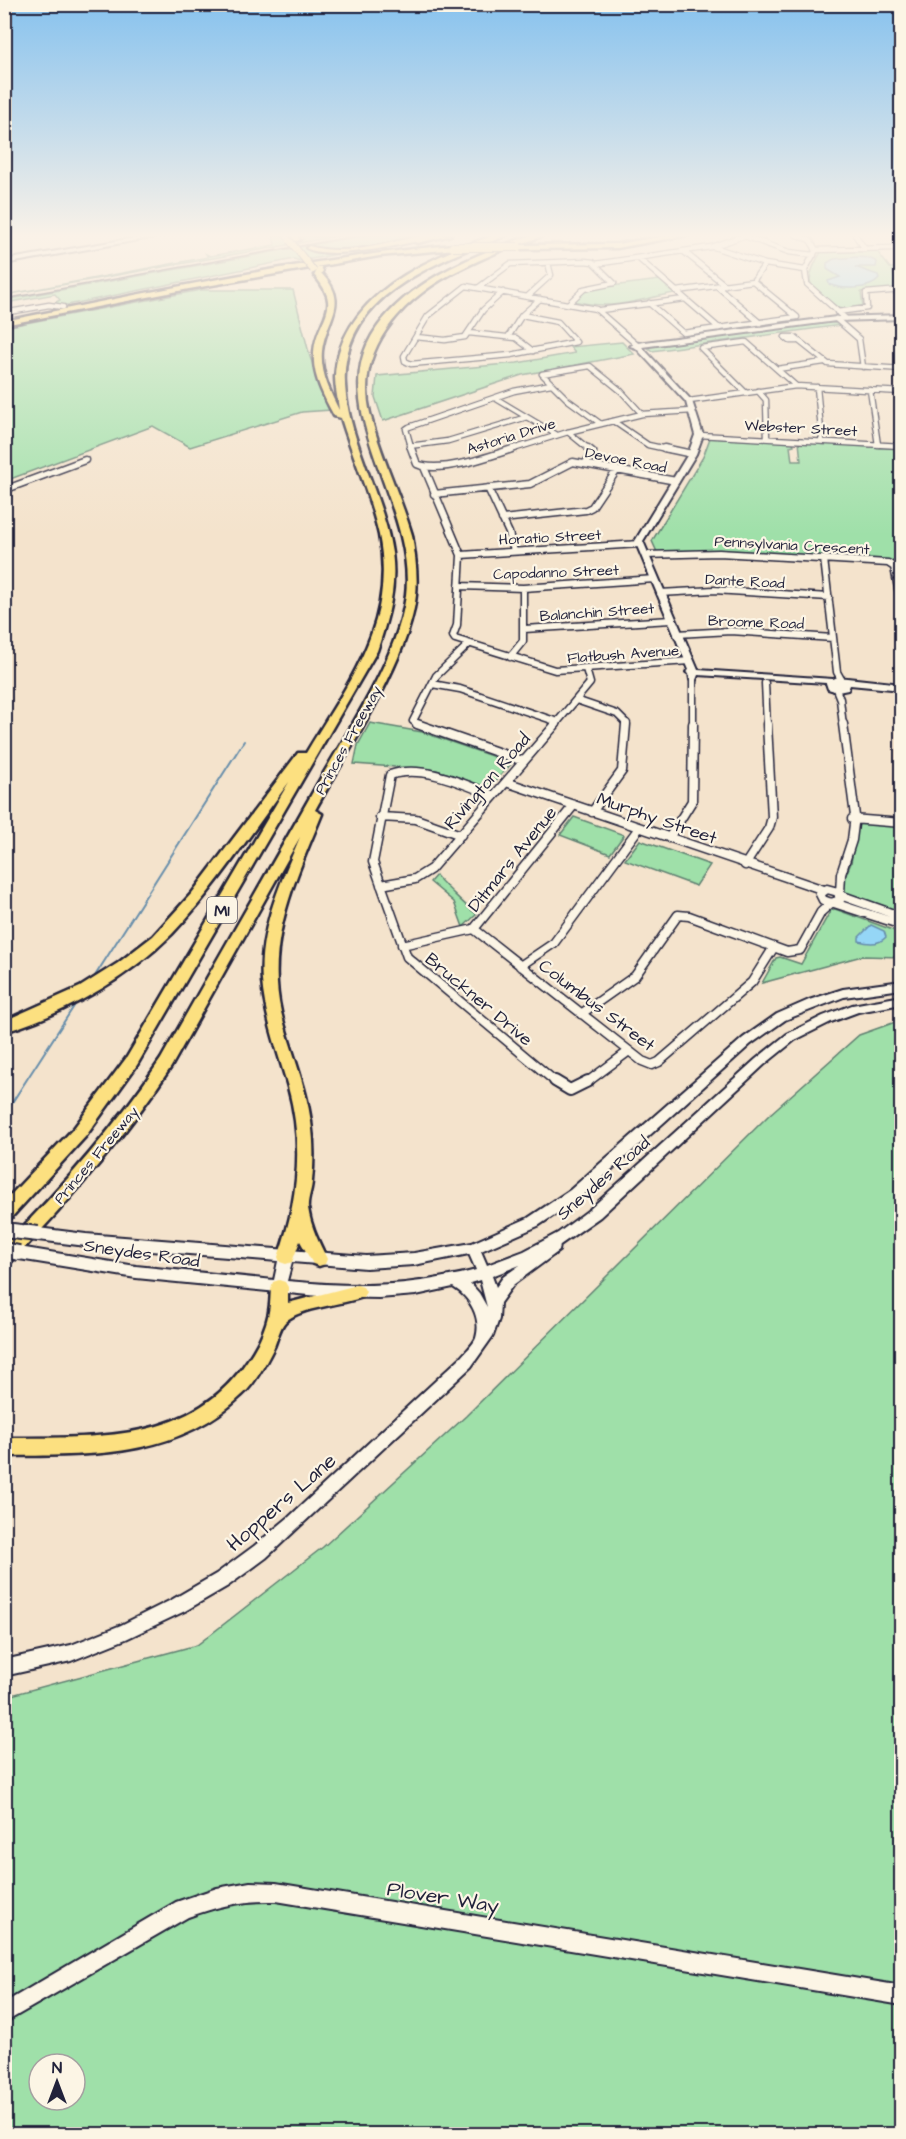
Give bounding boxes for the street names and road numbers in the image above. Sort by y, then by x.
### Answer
street label: Astoria Drive [464,413,558,460]
street label: Webster Street [744,415,858,442]
street label: Devoe Road [583,442,669,479]
street label: Horatio Street [498,524,602,551]
street label: Pennsylvania Crescent [714,531,870,561]
street label: Capodanno Street [493,560,619,585]
street label: Dante Road [705,569,786,594]
street label: Balanchin Street [539,598,655,627]
street label: Broome Road [708,610,805,635]
street label: Flatbush Avenue [566,640,680,669]
street label: Princes Freeway [310,682,388,799]
street label: Rivington Road [438,728,537,836]
street label: Murphy Street [593,786,721,852]
street label: Ditmars Avenue [462,801,563,918]
road number: M1 [207,897,237,923]
street label: Bruckner Drive [419,947,538,1052]
street label: Columbus Street [533,953,661,1058]
street label: Princes Freeway [49,1102,144,1209]
street label: Sneydes Road [551,1131,656,1227]
street label: Sneydes Road [82,1233,201,1275]
street label: Hoppers Lane [220,1447,343,1559]
street label: Plover Way [385,1874,501,1923]

